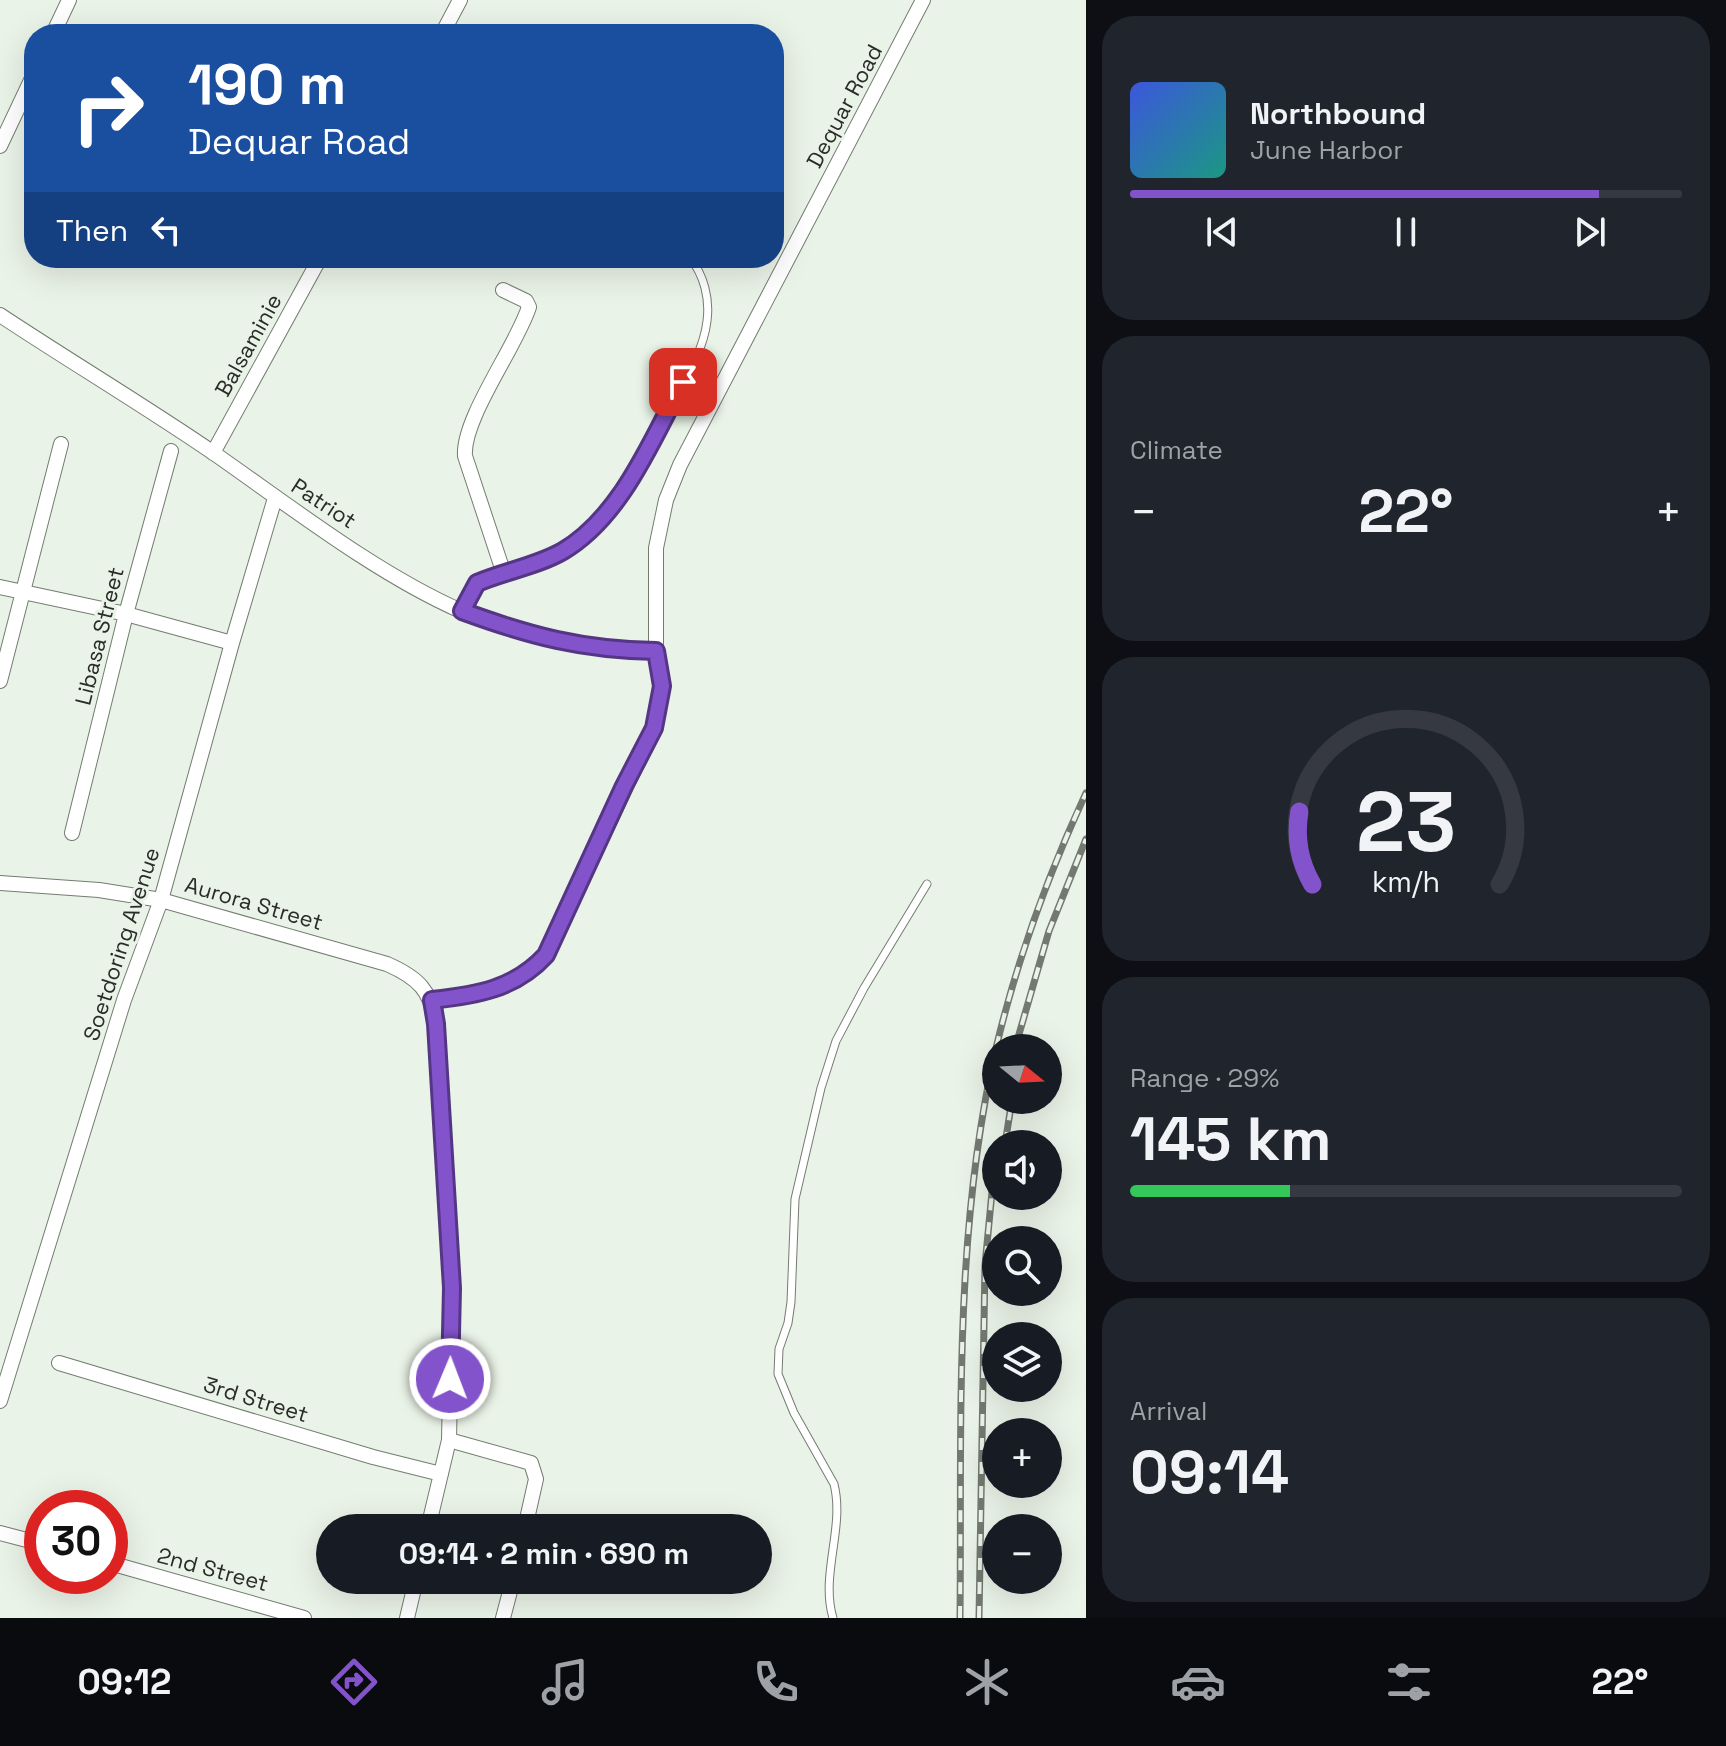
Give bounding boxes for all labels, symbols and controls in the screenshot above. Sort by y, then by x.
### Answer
street label: Dequar Road [800,39,888,173]
text: 190 m [188,49,346,120]
icon: right [56,56,160,160]
text: Northbound [1250,94,1426,133]
text: Dequar Road [188,119,410,165]
text: June Harbor [1250,133,1403,167]
icon: left [144,208,188,252]
icon: previous [1200,210,1244,254]
icon: pause [1384,210,1428,254]
icon: next [1568,210,1612,254]
text: Then [56,211,128,250]
street label: Balsaminie [208,289,288,401]
pin [649,348,717,416]
icon: arrive [661,360,705,404]
text: Climate [1130,433,1223,467]
street label: Patriot [286,472,362,534]
text: 22° [1359,473,1453,550]
text: − [1130,484,1157,540]
text: + [1655,484,1682,540]
street label: Libasa Street [68,564,130,708]
text: 23 [1356,769,1456,875]
street label: Soetdoring Avenue [77,844,165,1044]
text: km/h [1372,864,1440,900]
street label: Aurora Street [182,870,326,936]
north arrow [982,1034,1062,1114]
map controls [982,1034,1062,1594]
text: Range · 29% [1130,1061,1279,1095]
text: 145 km [1130,1101,1332,1178]
button: sound [982,1130,1062,1210]
button: search [982,1226,1062,1306]
button: layers [982,1322,1062,1402]
position arrow [408,1337,492,1421]
street label: 3rd Street [200,1370,312,1428]
text: Arrival [1130,1394,1207,1428]
button: + [982,1418,1062,1498]
text: 09:14 [1130,1434,1289,1511]
speed limit sign: 30 [24,1490,128,1594]
button: − [982,1514,1062,1594]
text: 09:14 · 2 min · 690 m [399,1534,689,1573]
street label: 2nd Street [154,1541,272,1597]
icon: directions [326,1654,382,1710]
icon: music [537,1654,593,1710]
icon: phone [748,1654,804,1710]
icon: climate [959,1654,1015,1710]
icon: car [1170,1654,1226,1710]
icon: filters [1381,1654,1437,1710]
text: 09:12 [77,1659,171,1705]
text: 22° [1592,1659,1648,1705]

